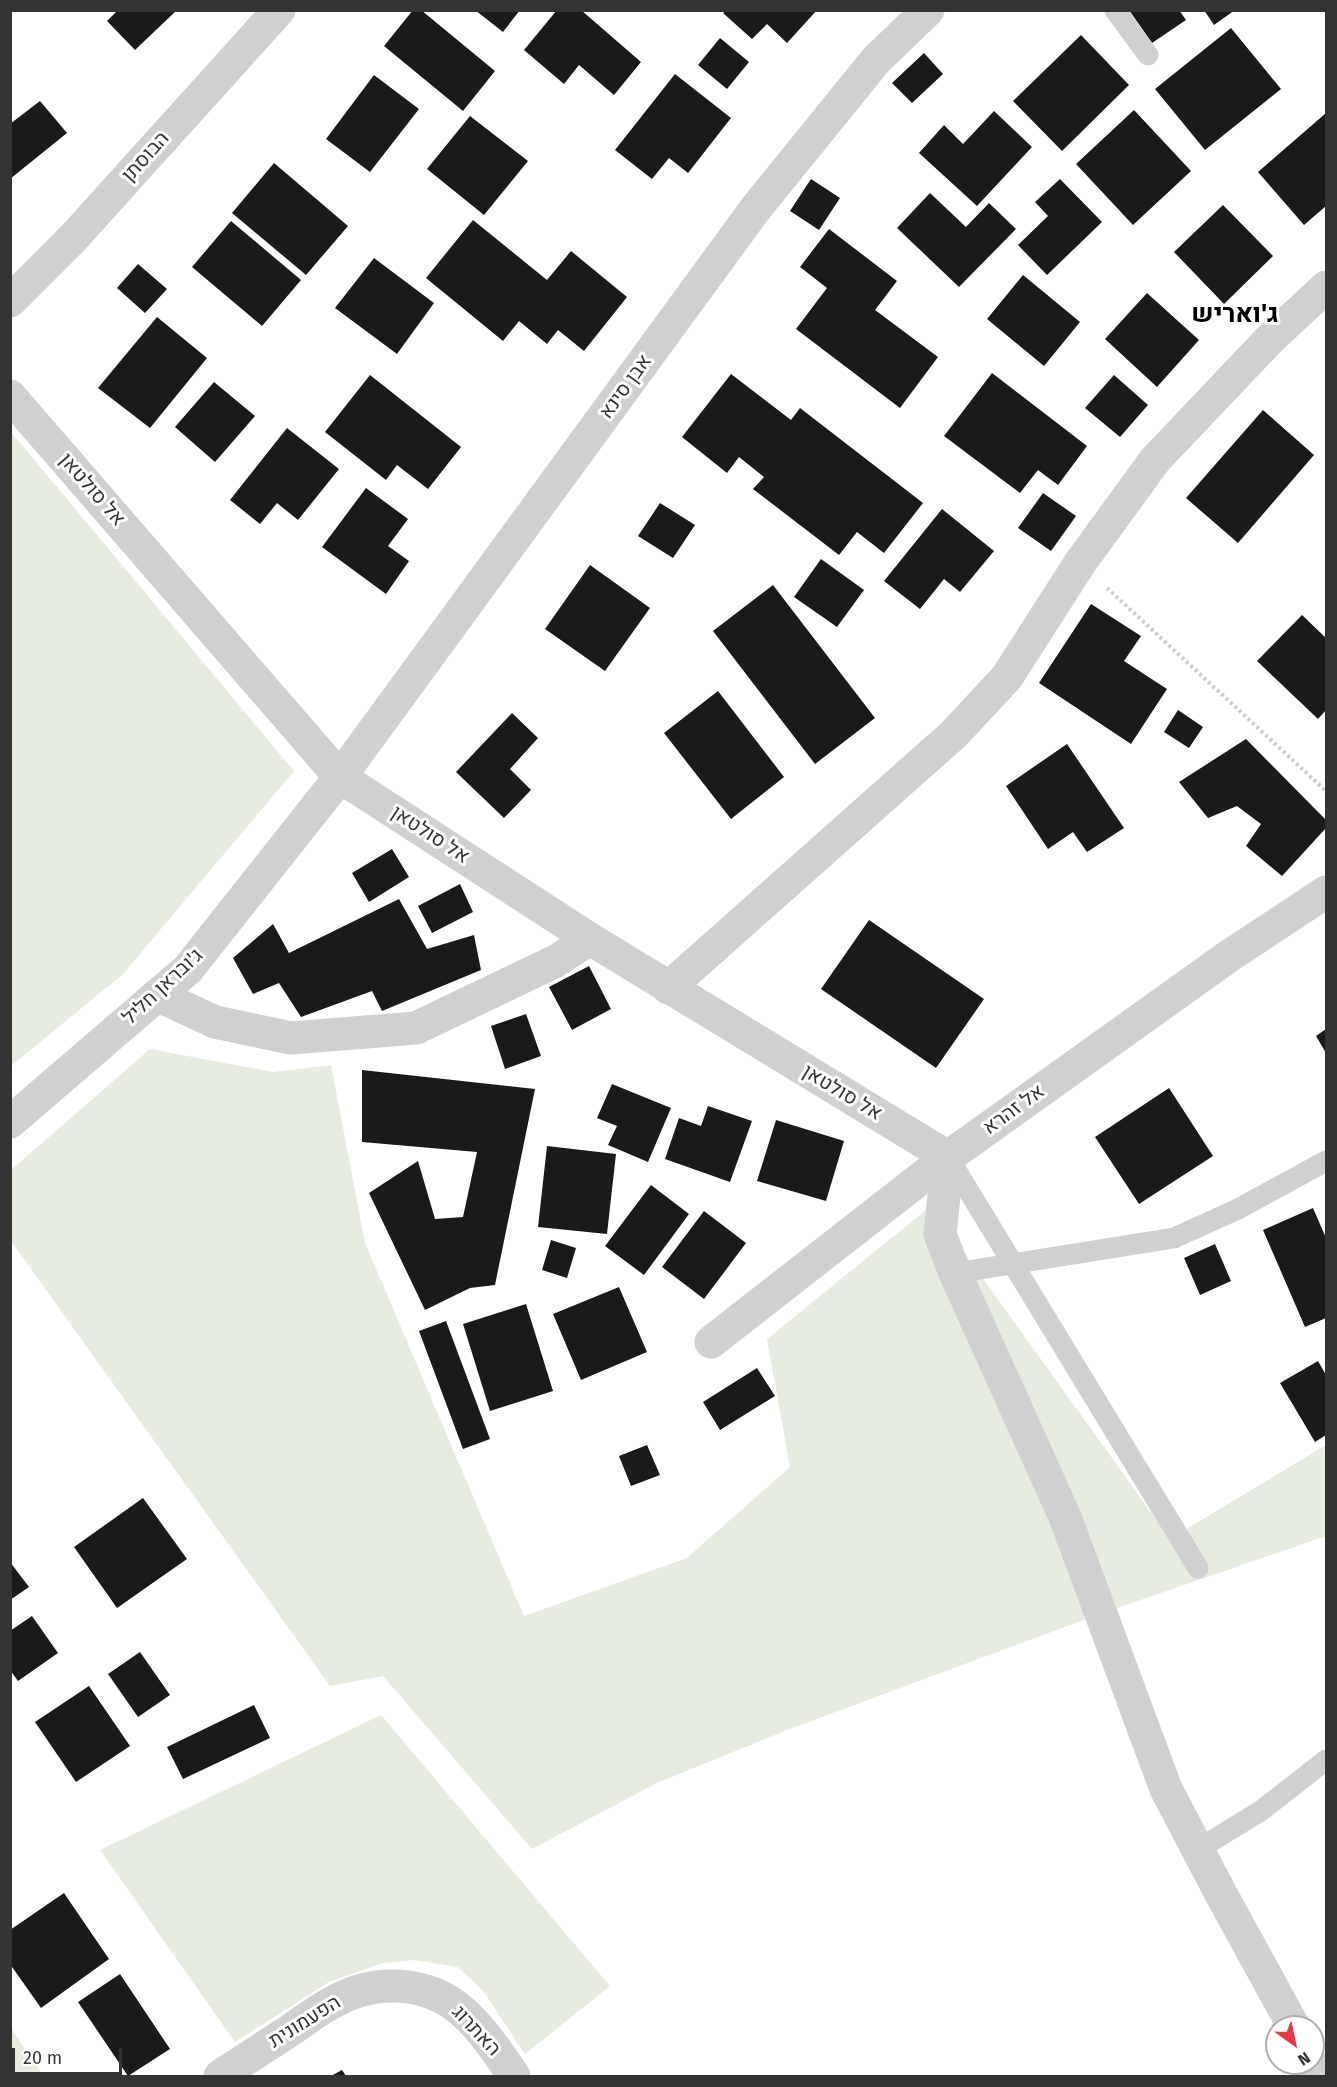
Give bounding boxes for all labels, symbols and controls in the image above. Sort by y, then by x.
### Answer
street label: הבוסתן [117,127,175,187]
district label: ג'ואריש [1191,299,1279,331]
street label: אבן סינא [595,350,657,424]
street label: אל סולטאן [54,449,130,531]
street label: אל סולטאן [386,801,474,869]
street label: ג'ובראן חליל [118,944,208,1030]
street label: אל סולטאן [798,1060,886,1126]
street label: אל זהרא [979,1080,1049,1140]
street label: הפעמונית [265,1991,345,2053]
street label: האתרוג [447,2001,505,2061]
north arrow [1265,2015,1325,2075]
scale bar [15,2036,124,2074]
text: 20 m [23,2047,62,2069]
text: N [1294,2048,1314,2070]

